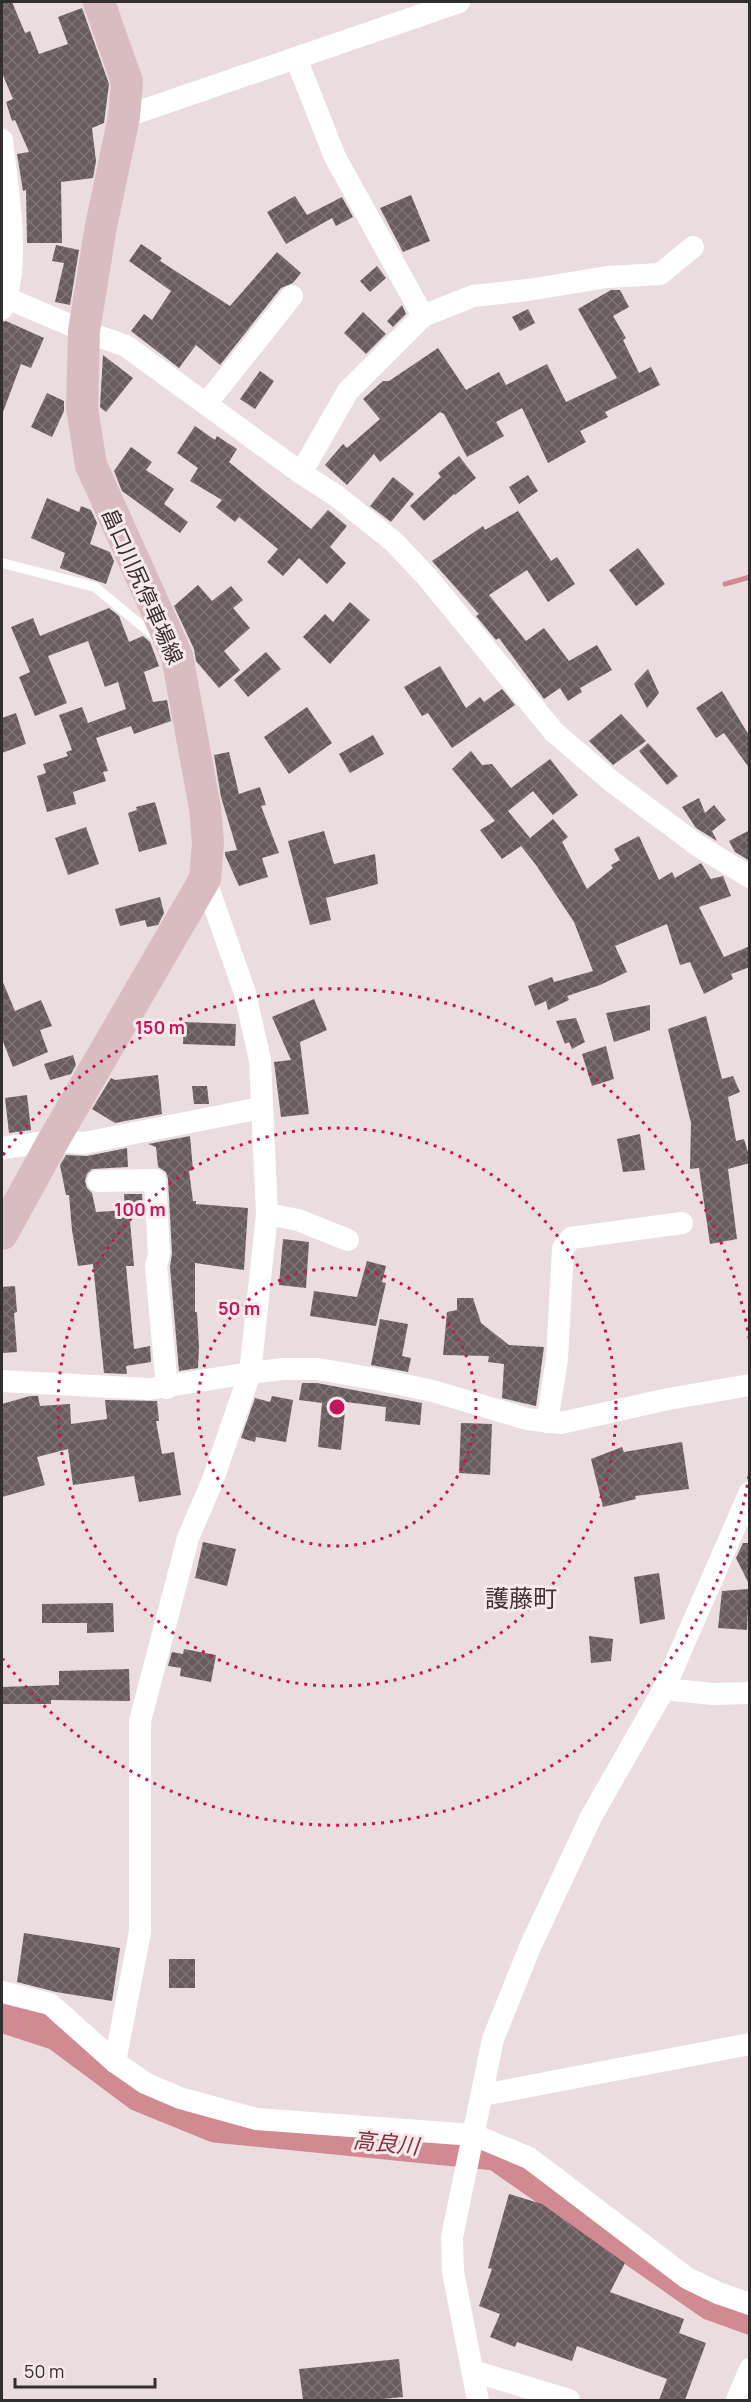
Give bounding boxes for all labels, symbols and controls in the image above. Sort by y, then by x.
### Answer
street label: 畠口川尻停車場線 [96,504,190,668]
text: 150 m [135,1015,185,1039]
text: 100 m [114,1197,166,1221]
text: 50 m [218,1296,260,1320]
centre of rings [327,1397,347,1417]
district label: 護藤町 [485,1581,557,1614]
water label: 高良川 [352,2125,422,2162]
scale bar [15,2351,154,2389]
text: 50 m [24,2359,64,2383]

